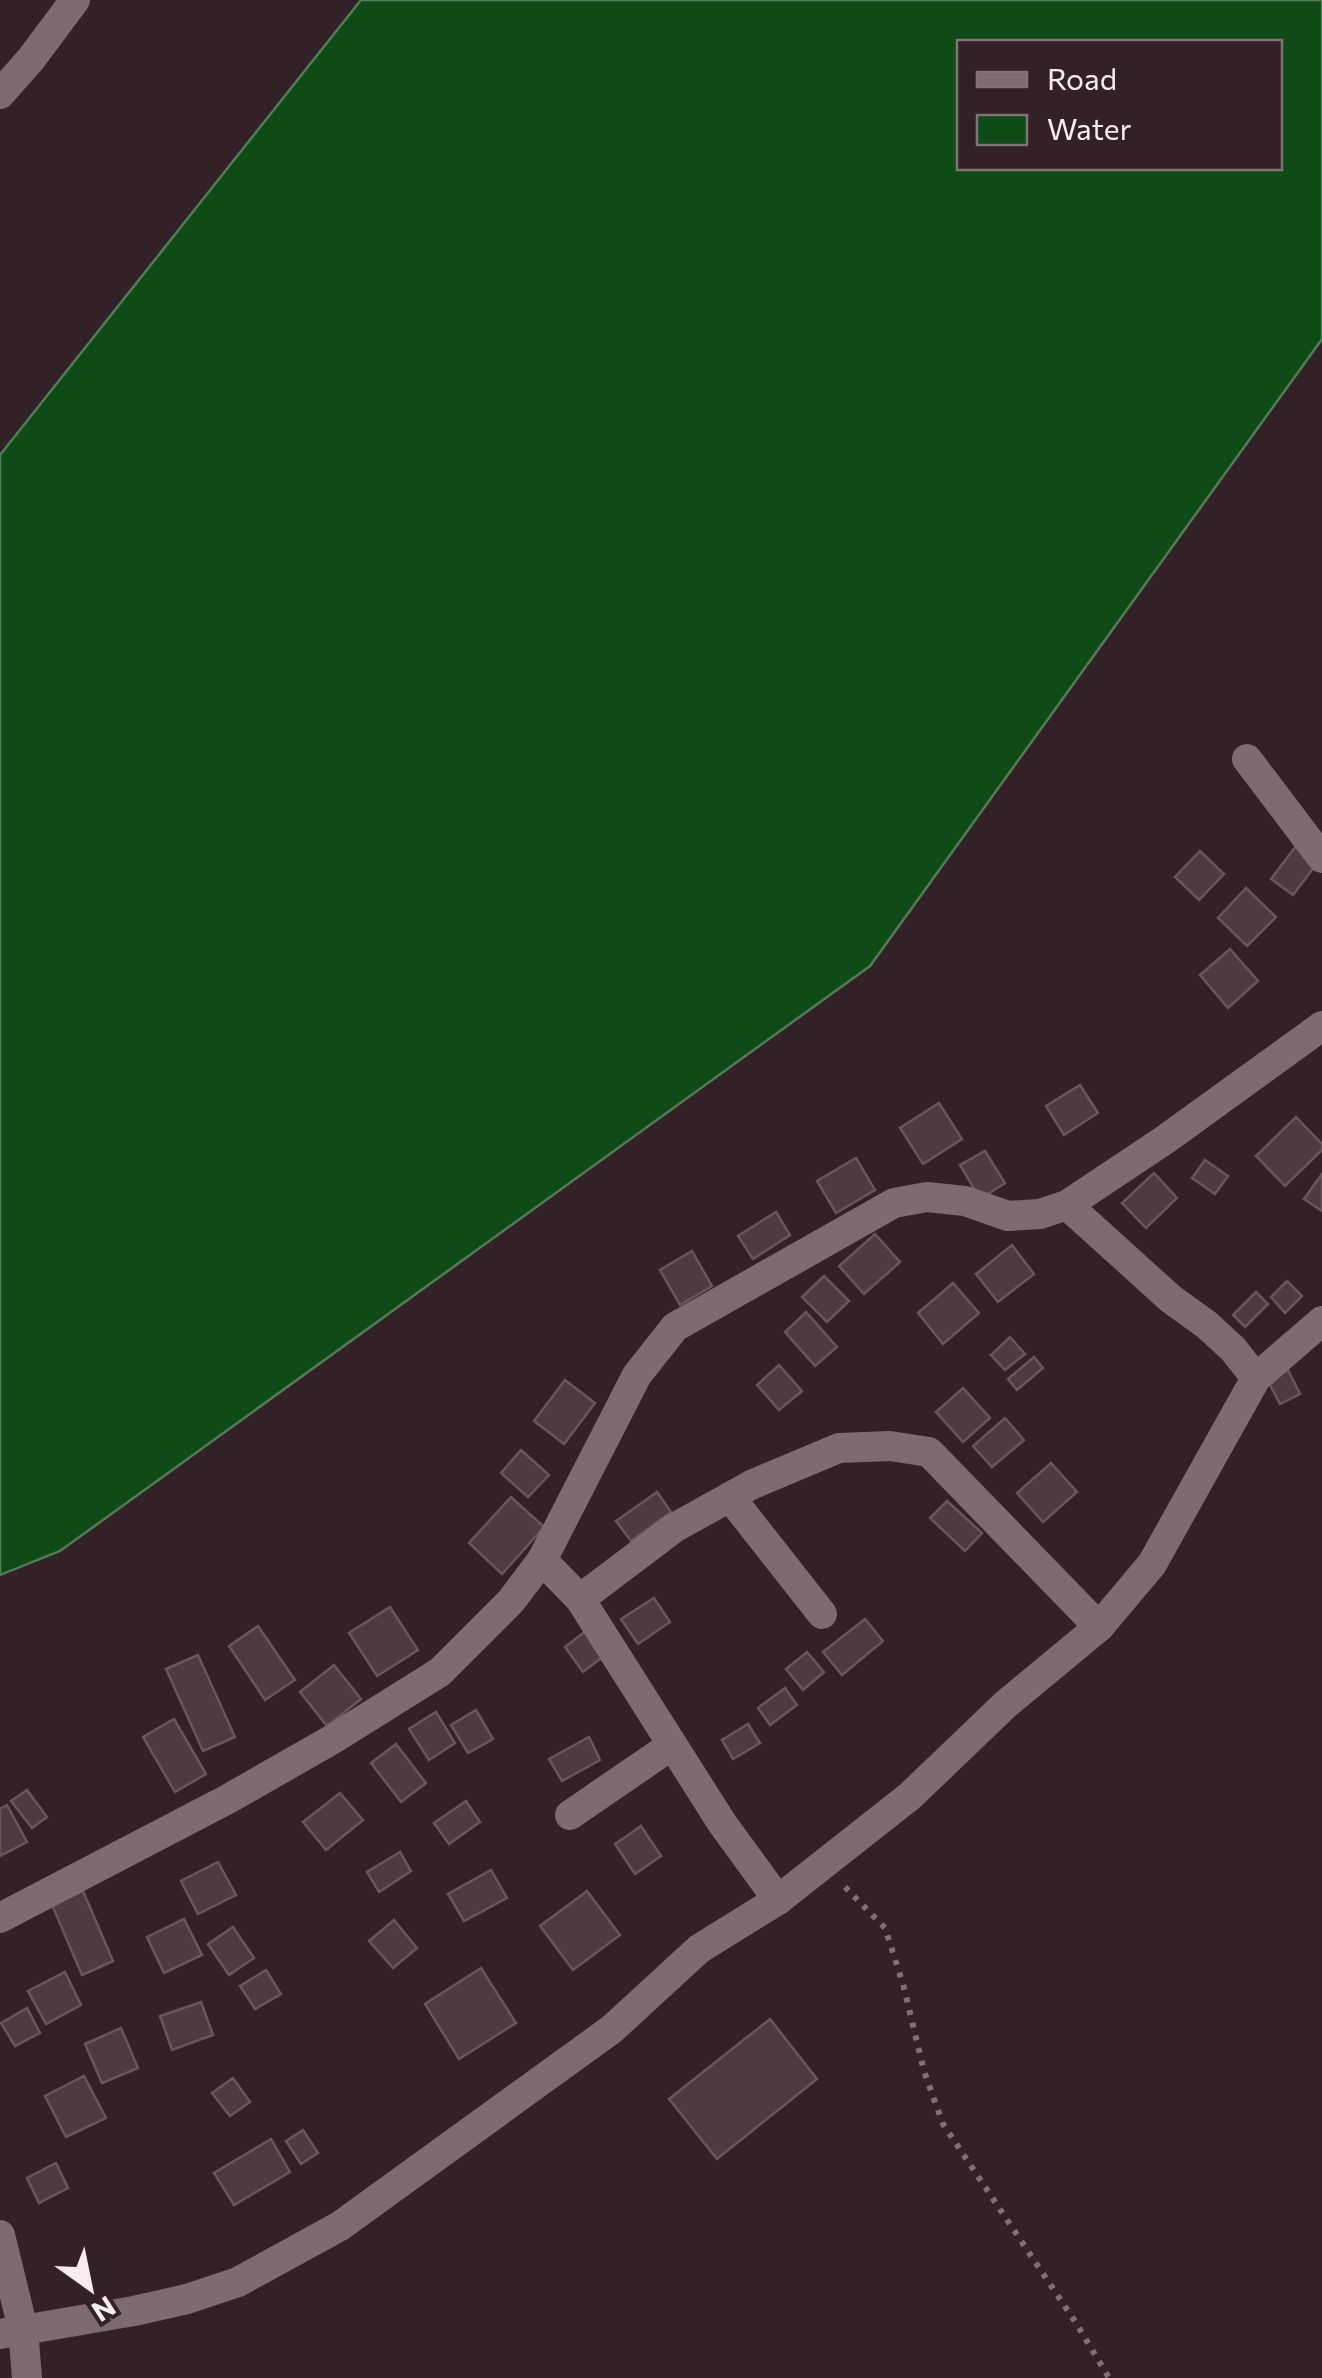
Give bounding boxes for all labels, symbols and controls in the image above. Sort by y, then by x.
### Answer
legend [957,40,1282,170]
text: Road [1047,59,1117,96]
text: Water [1047,109,1132,146]
north arrow [40,2238,140,2338]
text: N [86,2290,122,2330]

